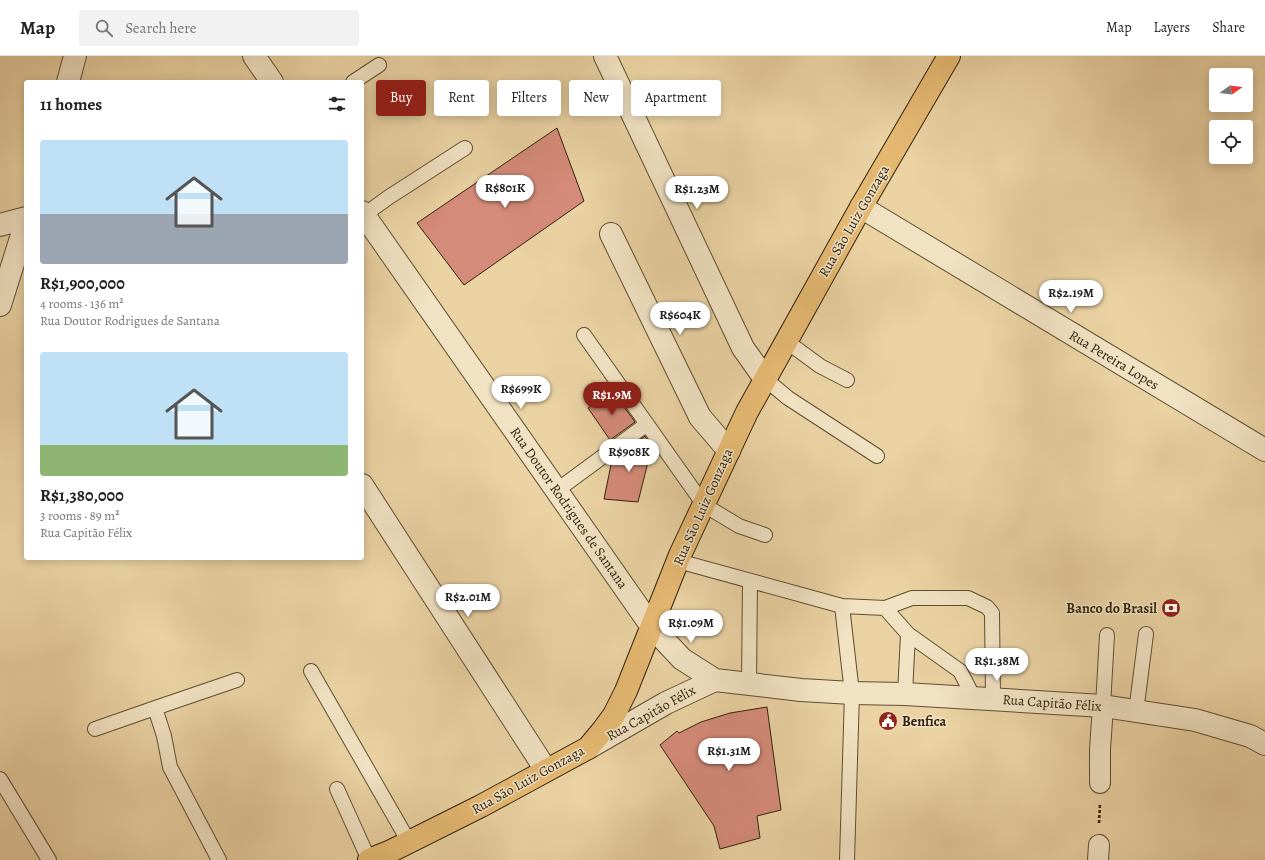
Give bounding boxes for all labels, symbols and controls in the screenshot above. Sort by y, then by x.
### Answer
search box [79,10,359,46]
text: Map [20,15,55,41]
icon: search [93,17,115,39]
text: Search here [125,18,197,38]
text: Map [1106,18,1132,37]
text: Layers [1154,18,1190,37]
text: Share [1212,18,1245,37]
north arrow [1209,68,1253,112]
map controls [1209,68,1253,164]
chip: Buy [376,80,426,116]
chip: Rent [434,80,489,116]
chip: Filters [497,80,561,116]
chip: New [569,80,623,116]
chip: Apartment [631,80,721,116]
text: 11 homes [40,93,102,116]
icon: filters [326,93,348,115]
button: locate [1209,120,1253,164]
street label: Rua São Luiz Gonzaga [814,161,894,280]
icon: home [158,166,230,238]
pin: R$801K [472,175,538,209]
pin: R$1.23M [660,176,734,210]
text: R$801K [485,179,525,196]
text: R$1.23M [674,180,720,197]
text: R$1,900,000 [40,272,125,295]
pin: R$2.19M [1034,280,1108,314]
text: R$2.19M [1048,284,1094,301]
text: 4 rooms · 136 m² [40,295,124,312]
pin: R$604K [647,302,713,336]
text: R$604K [659,306,701,323]
text: Rua Doutor Rodrigues de Santana [40,312,220,329]
street label: Rua Pereira Lopes [1066,326,1162,394]
pin: R$699K [488,376,554,410]
icon: home [158,378,230,450]
text: R$699K [500,380,542,397]
pin: R$1.9M [579,382,645,416]
text: R$1.9M [592,386,632,403]
street label: Rua Doutor Rodrigues de Santana [506,423,633,593]
pin: R$908K [596,439,662,473]
text: R$908K [608,443,650,460]
street label: Rua São Luiz Gonzaga [669,445,738,569]
text: R$1,380,000 [40,484,124,507]
text: 3 rooms · 89 m² [40,507,119,524]
text: Rua Capitão Félix [40,524,132,541]
pin: R$2.01M [431,584,505,618]
text: R$2.01M [445,588,491,605]
bank icon: Banco do Brasil [1160,597,1182,619]
place label: Banco do Brasil [1066,599,1157,618]
pin: R$1.09M [654,610,728,644]
text: R$1.09M [668,614,714,631]
pin: R$1.38M [960,648,1034,682]
text: R$1.38M [974,652,1020,669]
street label: Rua Capitão Félix [603,680,699,745]
street label: Rua Capitão Félix [1002,690,1103,716]
public building icon: Benfica [877,710,899,732]
place label: Benfica [902,712,947,731]
pin: R$1.31M [692,738,766,772]
street label: Rua São Luiz Gonzaga [468,741,588,819]
text: R$1.31M [707,742,751,759]

